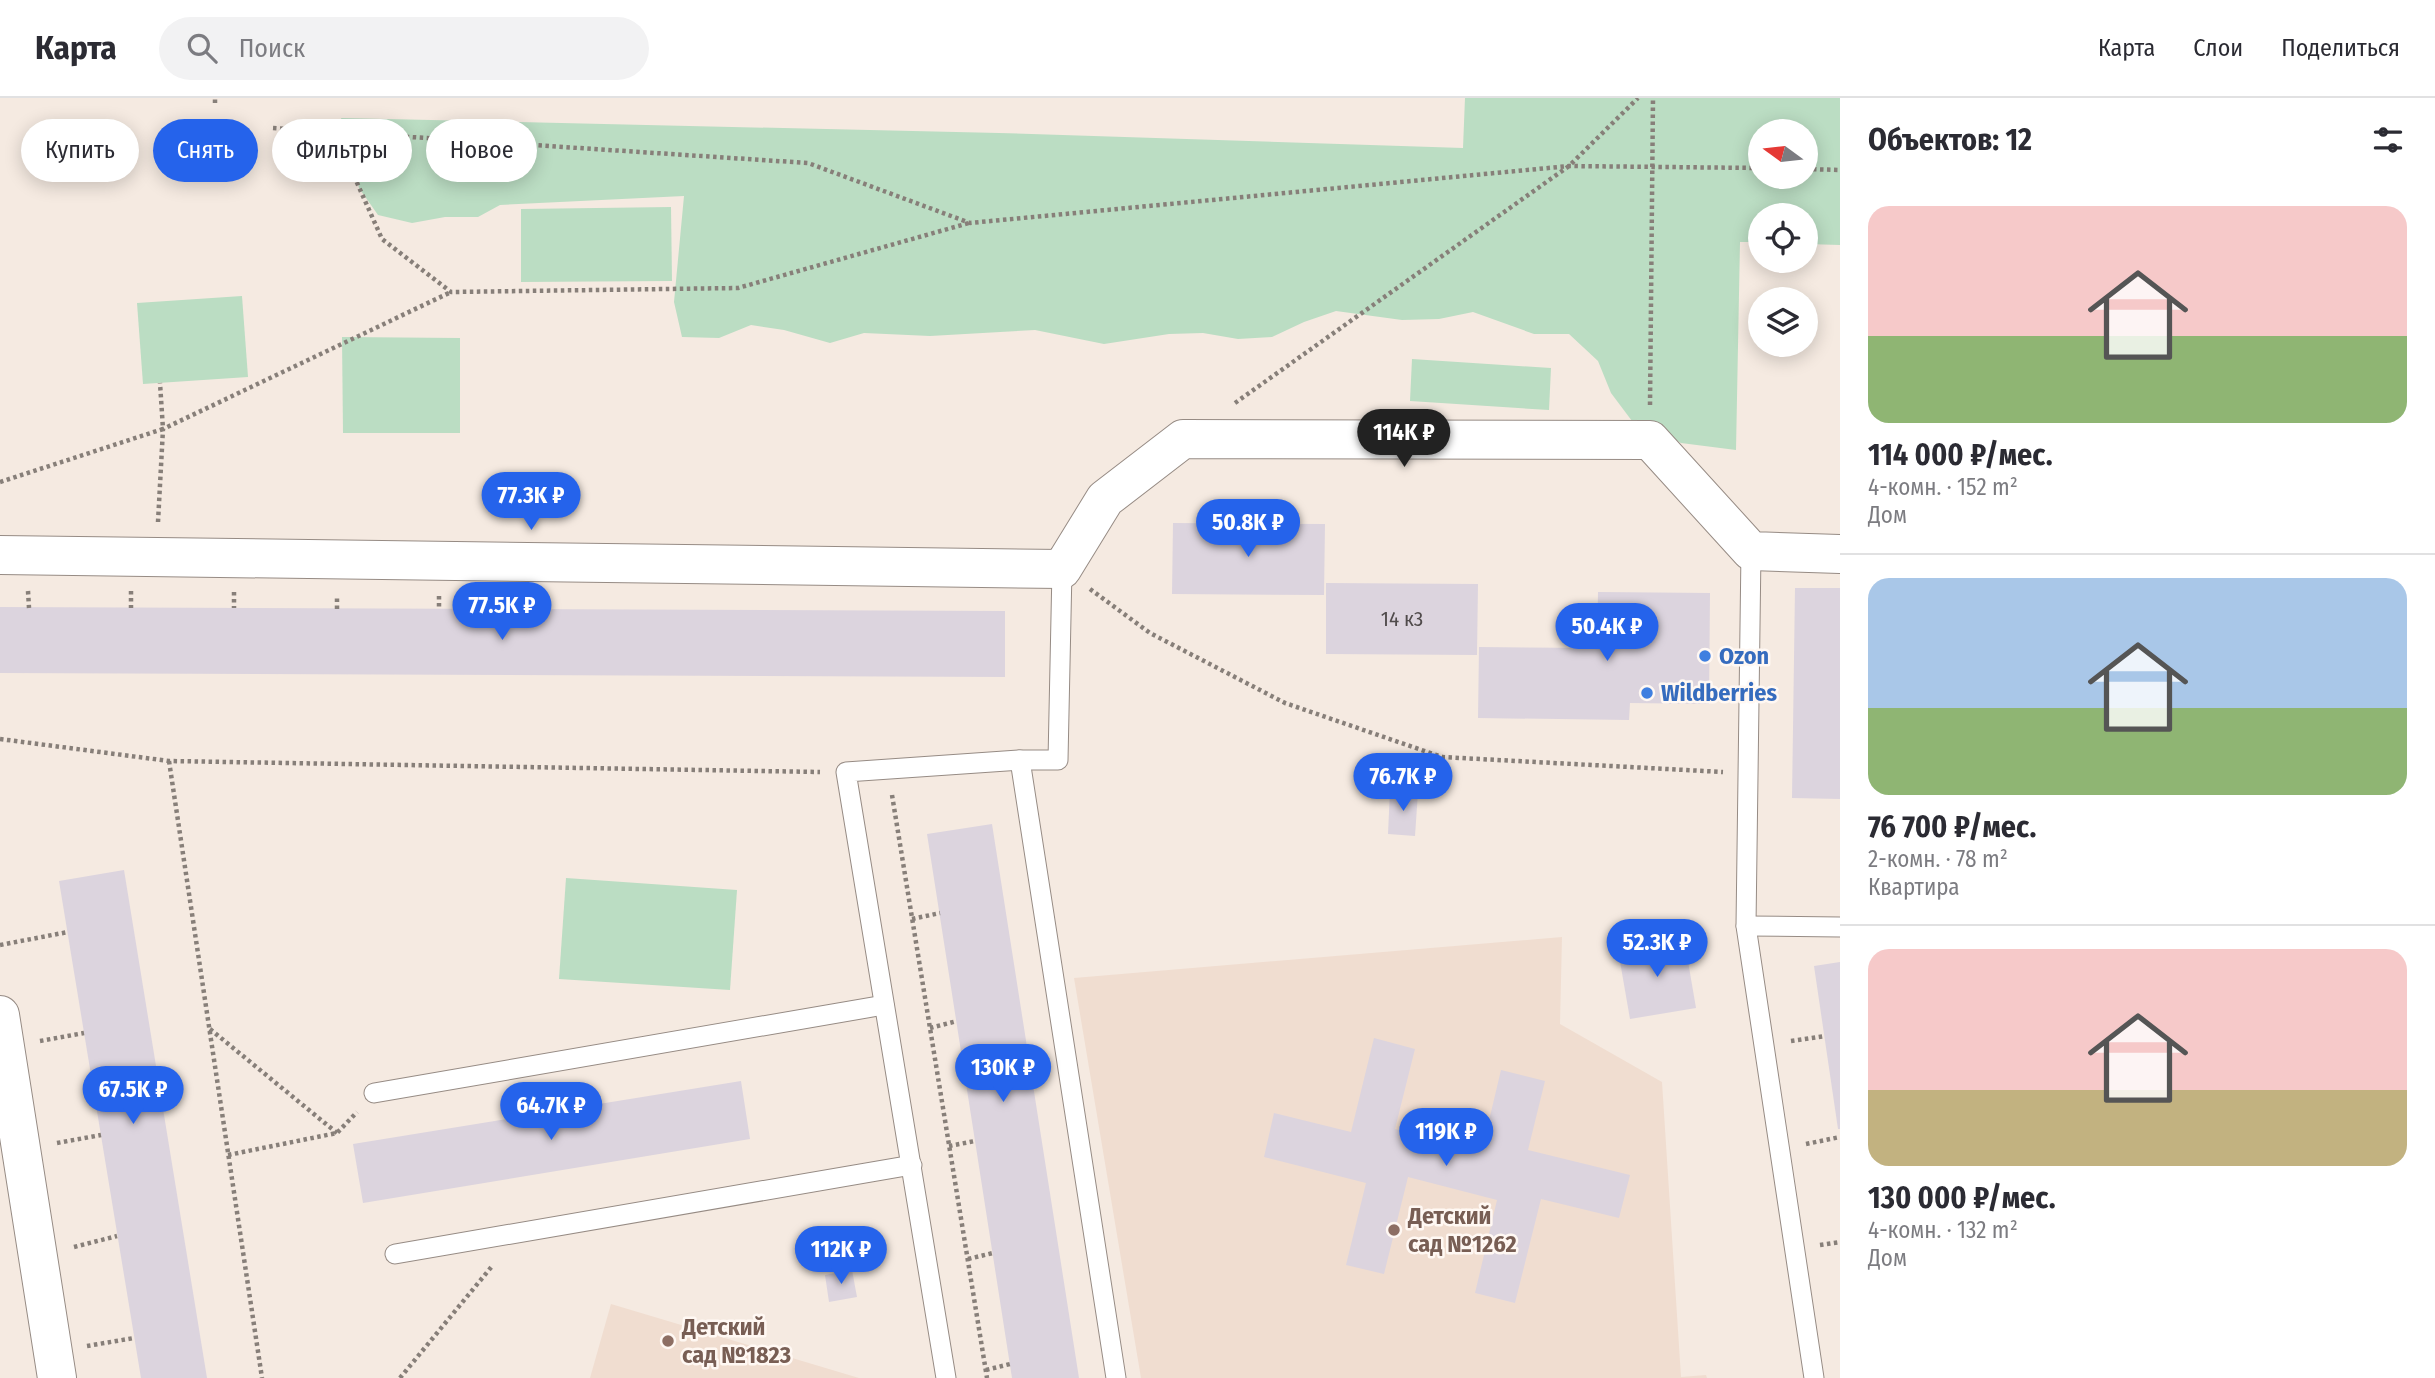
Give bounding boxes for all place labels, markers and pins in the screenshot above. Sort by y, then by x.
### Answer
pin: 114K ₽ [1347,410,1461,469]
pin: 77.3K ₽ [466,472,596,532]
pin: 50.8K ₽ [1183,500,1313,559]
pin: 77.5K ₽ [437,582,567,642]
pin: 50.4K ₽ [1542,603,1672,663]
place label: Ozon [1719,642,1769,670]
marker: Ozon [1697,648,1713,664]
place label: Wildberries [1661,679,1777,707]
marker: Wildberries [1639,685,1655,701]
pin: 76.7K ₽ [1338,754,1468,813]
pin: 52.3K ₽ [1592,920,1722,979]
pin: 130K ₽ [946,1044,1060,1104]
pin: 67.5K ₽ [68,1066,198,1126]
pin: 64.7K ₽ [486,1082,616,1142]
pin: 119K ₽ [1389,1108,1503,1168]
place label: Детский сад №1262 [1407,1202,1517,1258]
marker: Детский сад №1262 [1386,1222,1402,1238]
pin: 112K ₽ [784,1226,898,1286]
place label: Детский сад №1823 [681,1313,791,1369]
marker: Детский сад №1823 [660,1333,676,1349]

